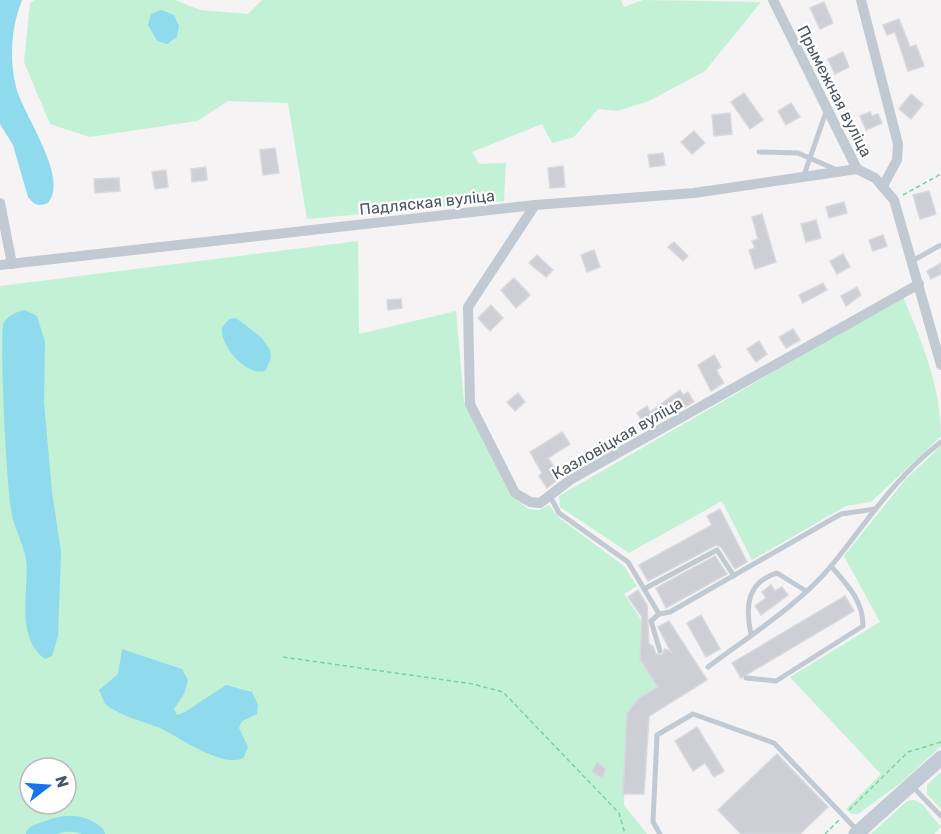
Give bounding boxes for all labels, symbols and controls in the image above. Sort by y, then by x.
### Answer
street label: Прымежная вуліца [793,22,876,160]
street label: Падляская вуліца [359,186,496,219]
street label: Казловіцкая вуліца [549,393,686,484]
north arrow [18,756,78,816]
text: N [51,773,73,790]

